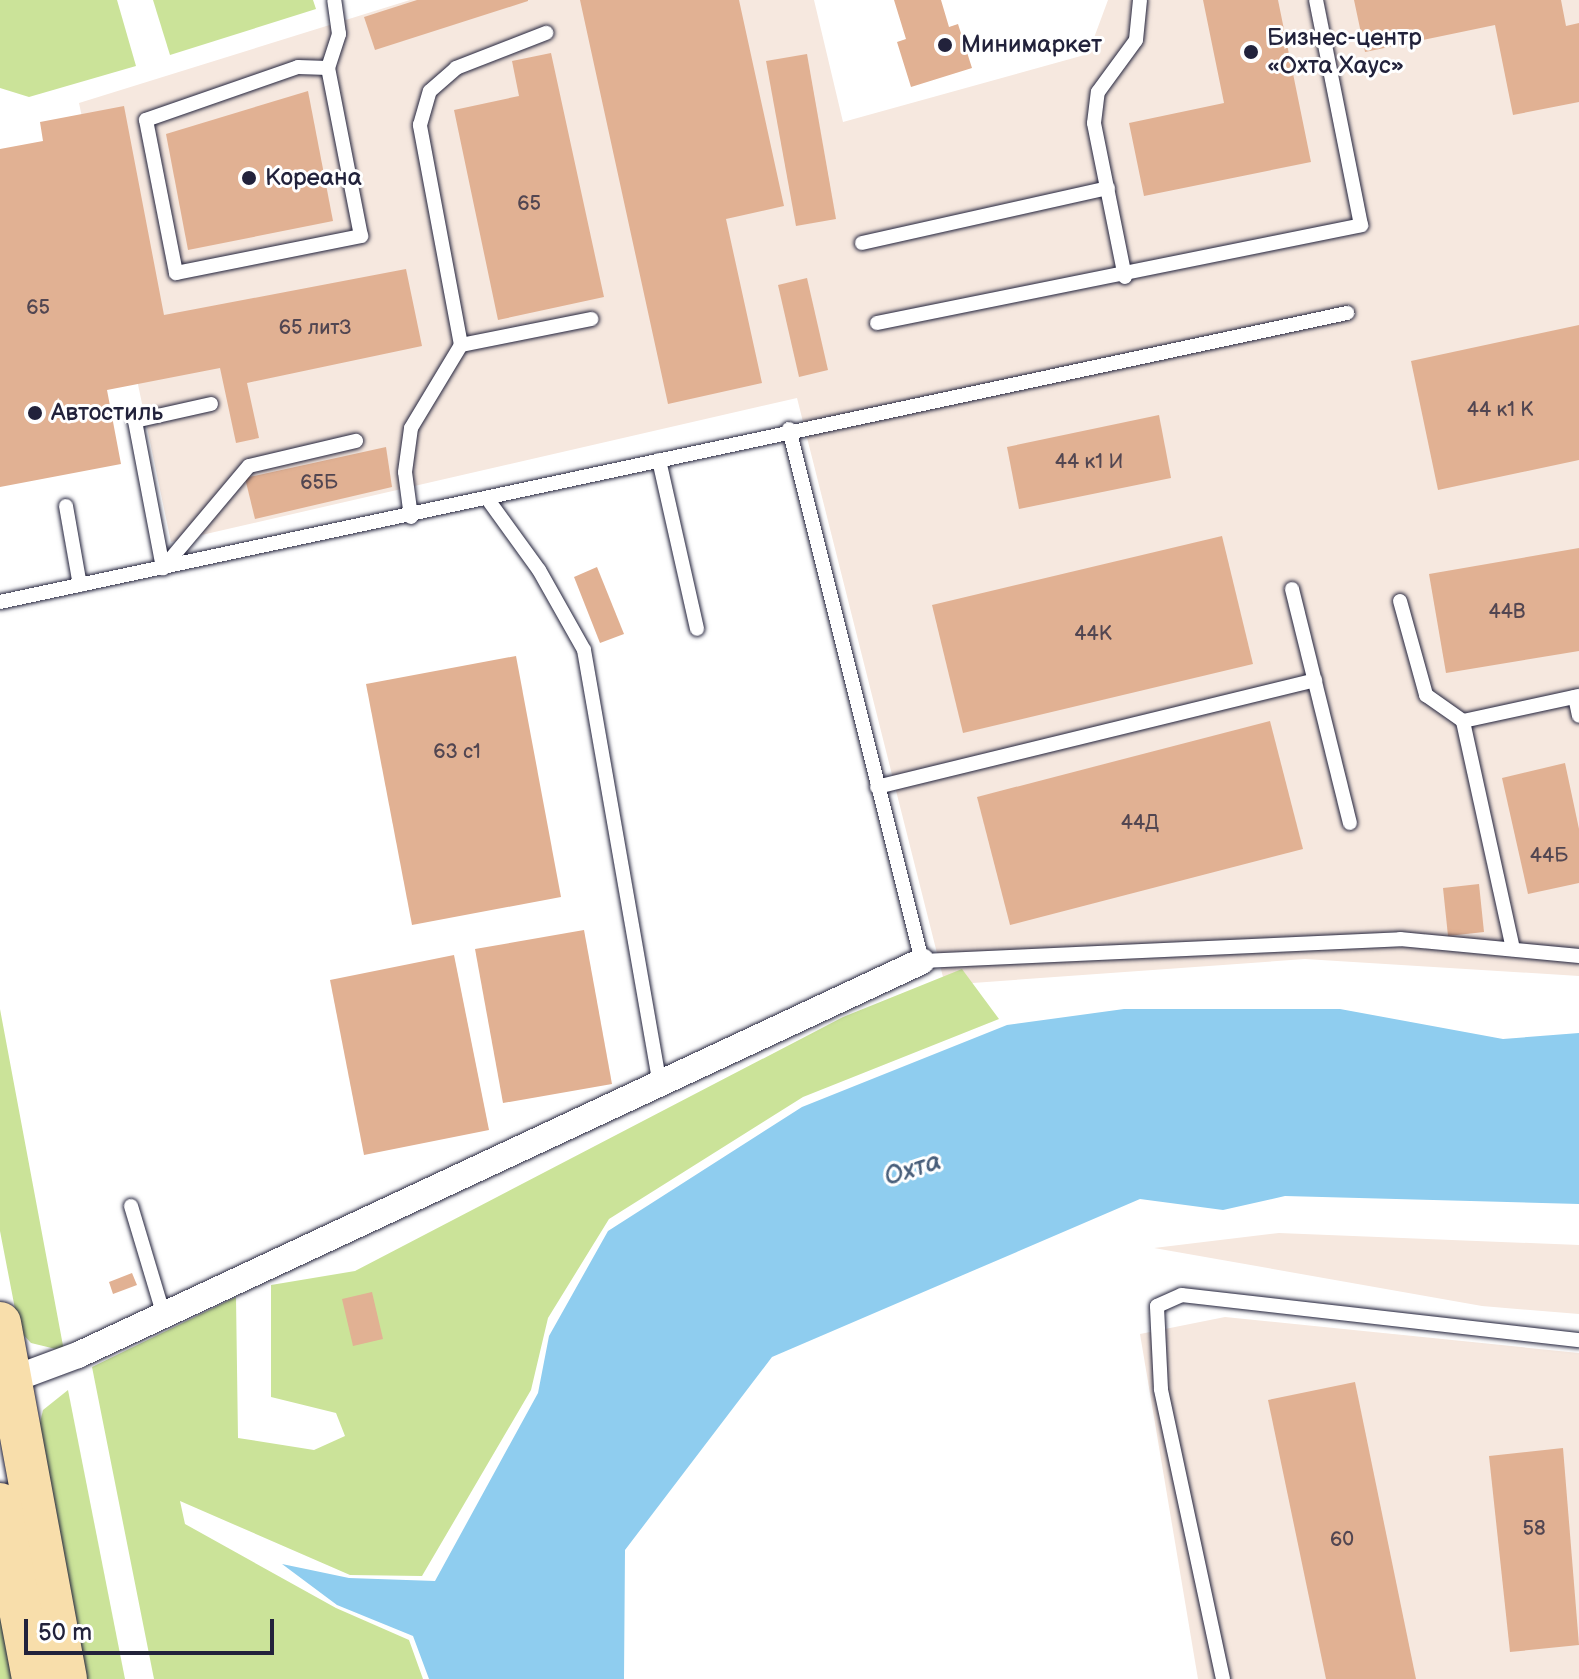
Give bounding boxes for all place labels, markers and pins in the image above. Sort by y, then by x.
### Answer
place label: Бизнес-центр «Охта Хаус» [1267,24,1422,80]
place label: Минимаркет [961,31,1102,59]
marker: Минимаркет [936,36,954,54]
marker: Бизнес-центр «Охта Хаус» [1242,43,1260,61]
place label: Кореана [265,164,362,192]
marker: Кореана [240,169,258,187]
place label: Автостиль [51,399,163,427]
marker: Автостиль [26,404,44,422]

